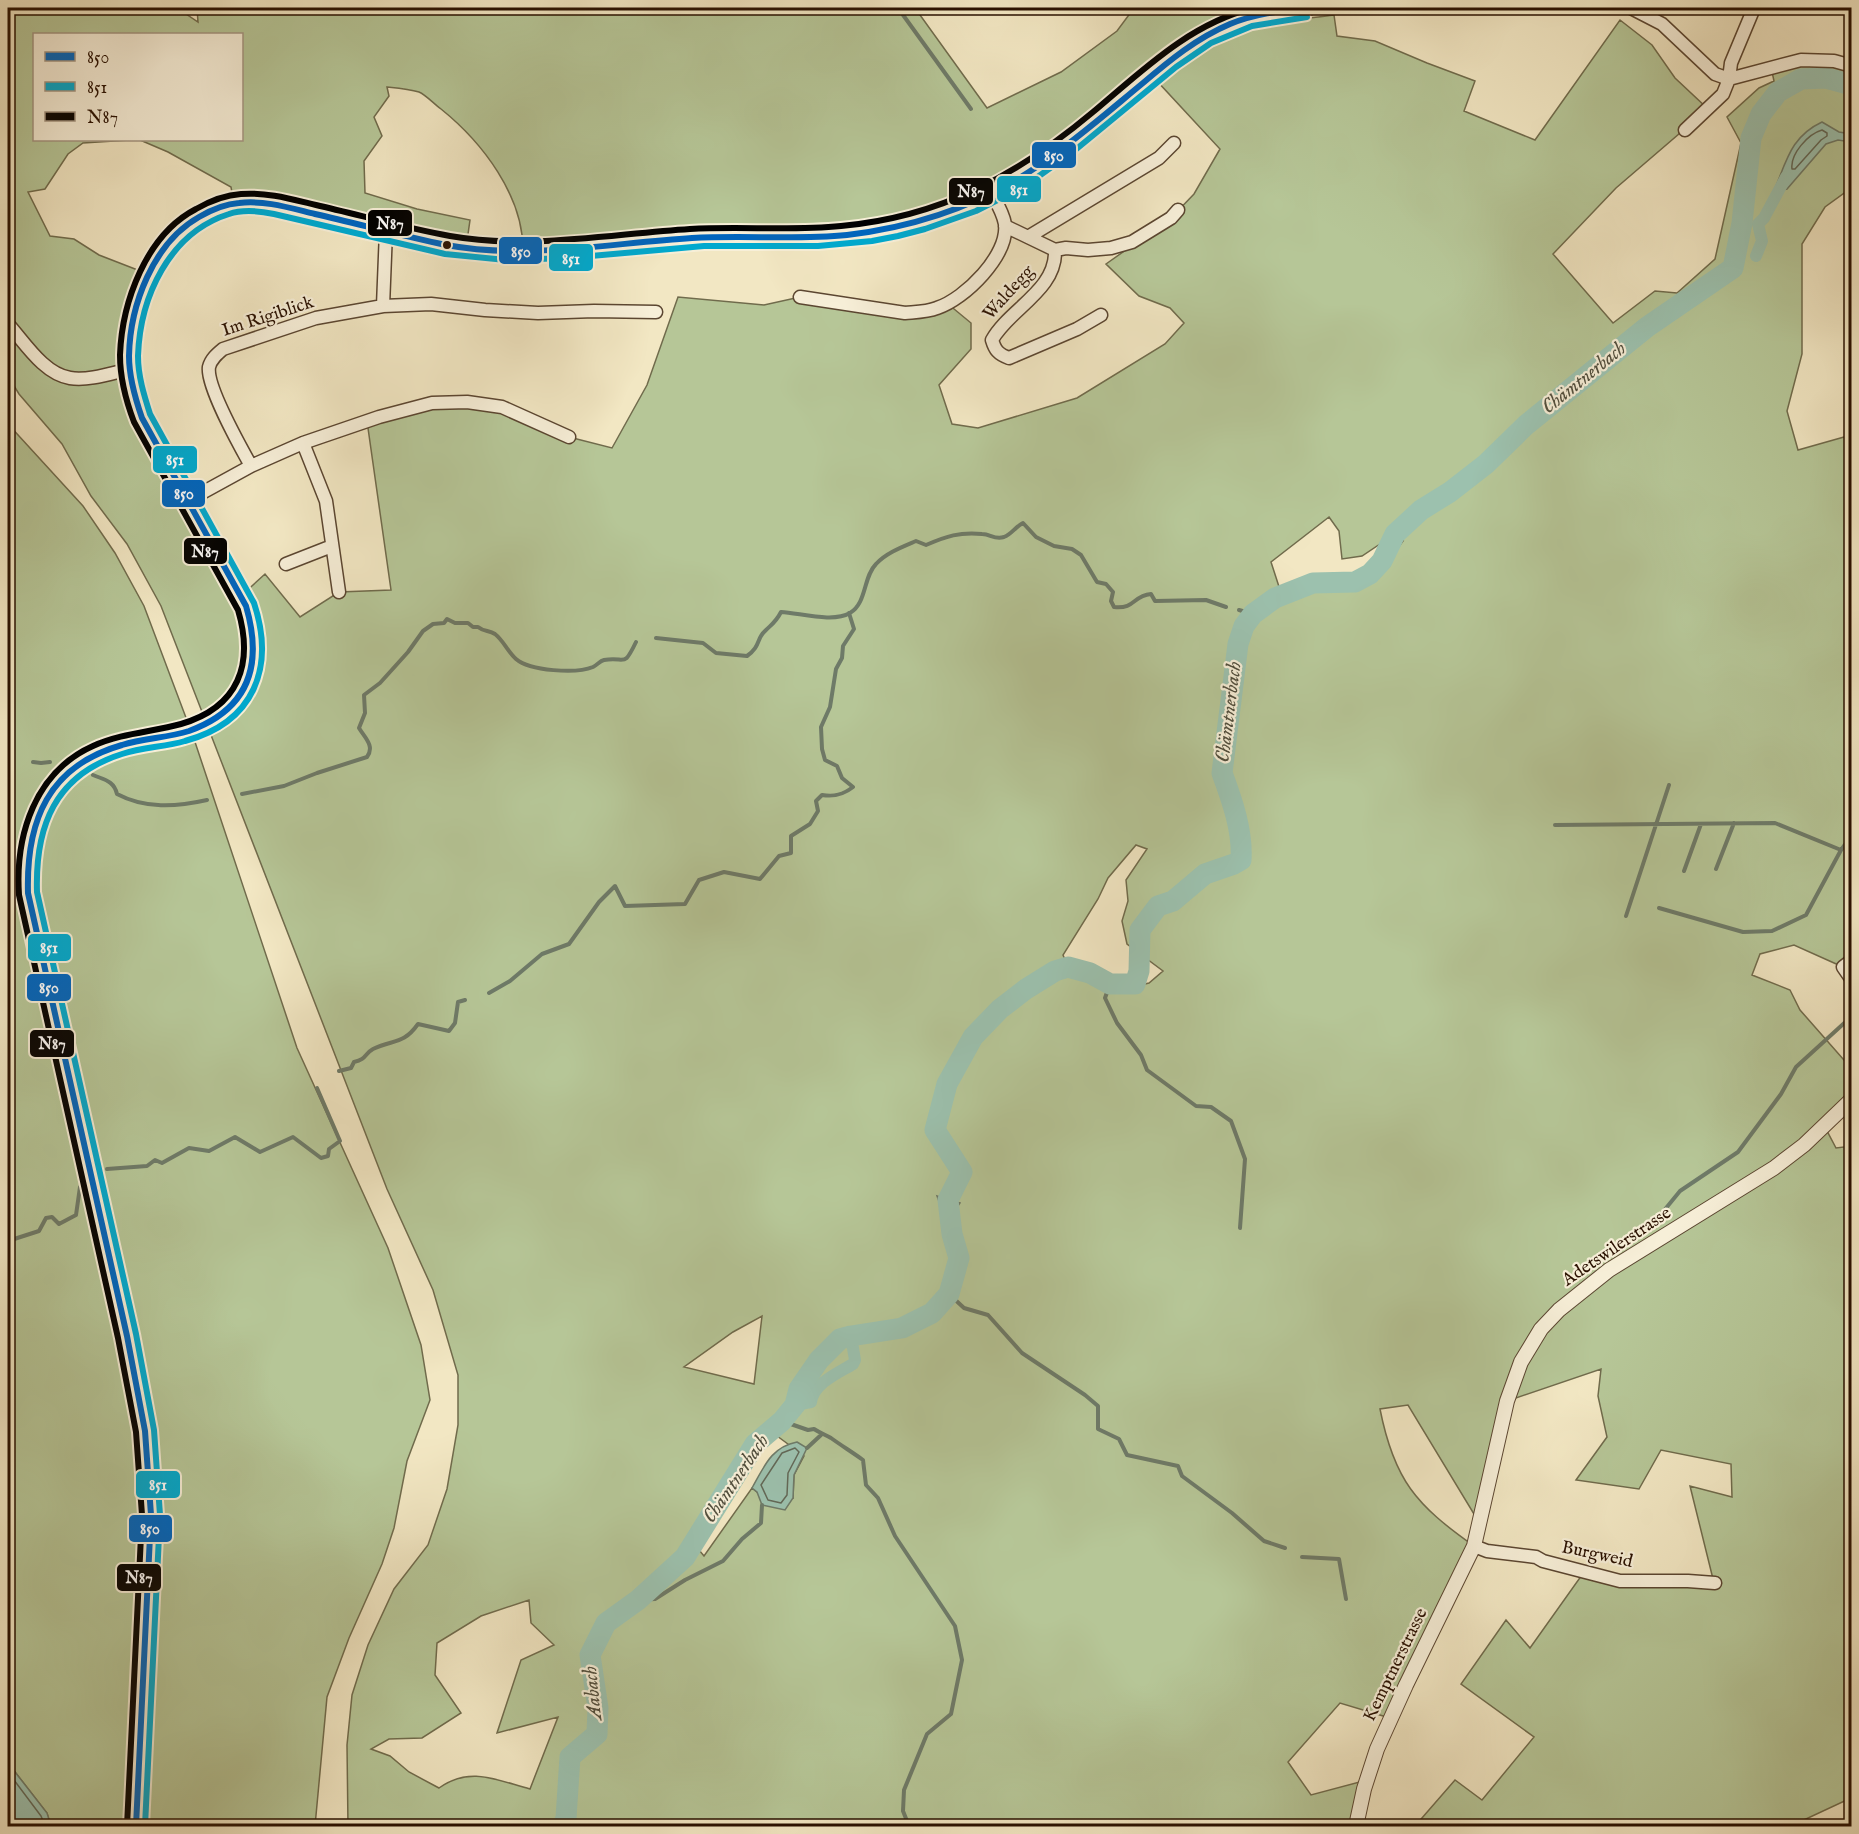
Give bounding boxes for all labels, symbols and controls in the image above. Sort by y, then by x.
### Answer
legend [33,33,243,141]
text: 850 [87,47,109,70]
text: 851 [87,77,107,100]
text: N87 [87,107,118,130]
line badge: 850 [1031,141,1077,169]
text: 850 [1044,147,1064,167]
line badge: 851 [996,175,1042,203]
line badge: N87 [948,177,994,206]
text: 851 [1010,181,1028,201]
text: N87 [956,183,985,203]
line badge: N87 [367,209,413,237]
text: N87 [375,215,404,235]
line badge: 850 [498,236,543,265]
unlabelled marker [441,239,453,251]
text: 850 [511,243,531,263]
line badge: 851 [548,243,594,272]
text: 851 [562,250,580,270]
street label: Waldegg [978,261,1040,325]
street label: Im Rigiblick [219,291,317,343]
water label: Chämtnerbach [1537,336,1632,420]
line badge: 851 [152,445,198,474]
text: 851 [166,451,184,471]
line badge: 850 [161,479,206,508]
text: 850 [174,485,194,505]
line badge: N87 [183,537,228,565]
text: N87 [190,543,219,563]
water label: Chämtnerbach [1210,660,1248,764]
line badge: 851 [27,933,72,962]
text: 851 [40,939,58,959]
line badge: 850 [26,973,72,1002]
text: 850 [39,979,59,999]
line badge: N87 [29,1029,75,1058]
text: N87 [37,1035,66,1055]
street label: Adetswilerstrasse [1557,1202,1676,1293]
water label: Chämtnerbach [697,1429,775,1528]
line badge: 851 [135,1470,181,1499]
text: 851 [149,1476,167,1496]
line badge: 850 [128,1514,173,1543]
text: 850 [140,1520,160,1540]
street label: Burgweid [1559,1536,1635,1574]
line badge: N87 [116,1563,162,1592]
text: N87 [124,1569,153,1589]
street label: Kemptnerstrasse [1359,1605,1433,1725]
water label: Aabach [578,1664,608,1723]

